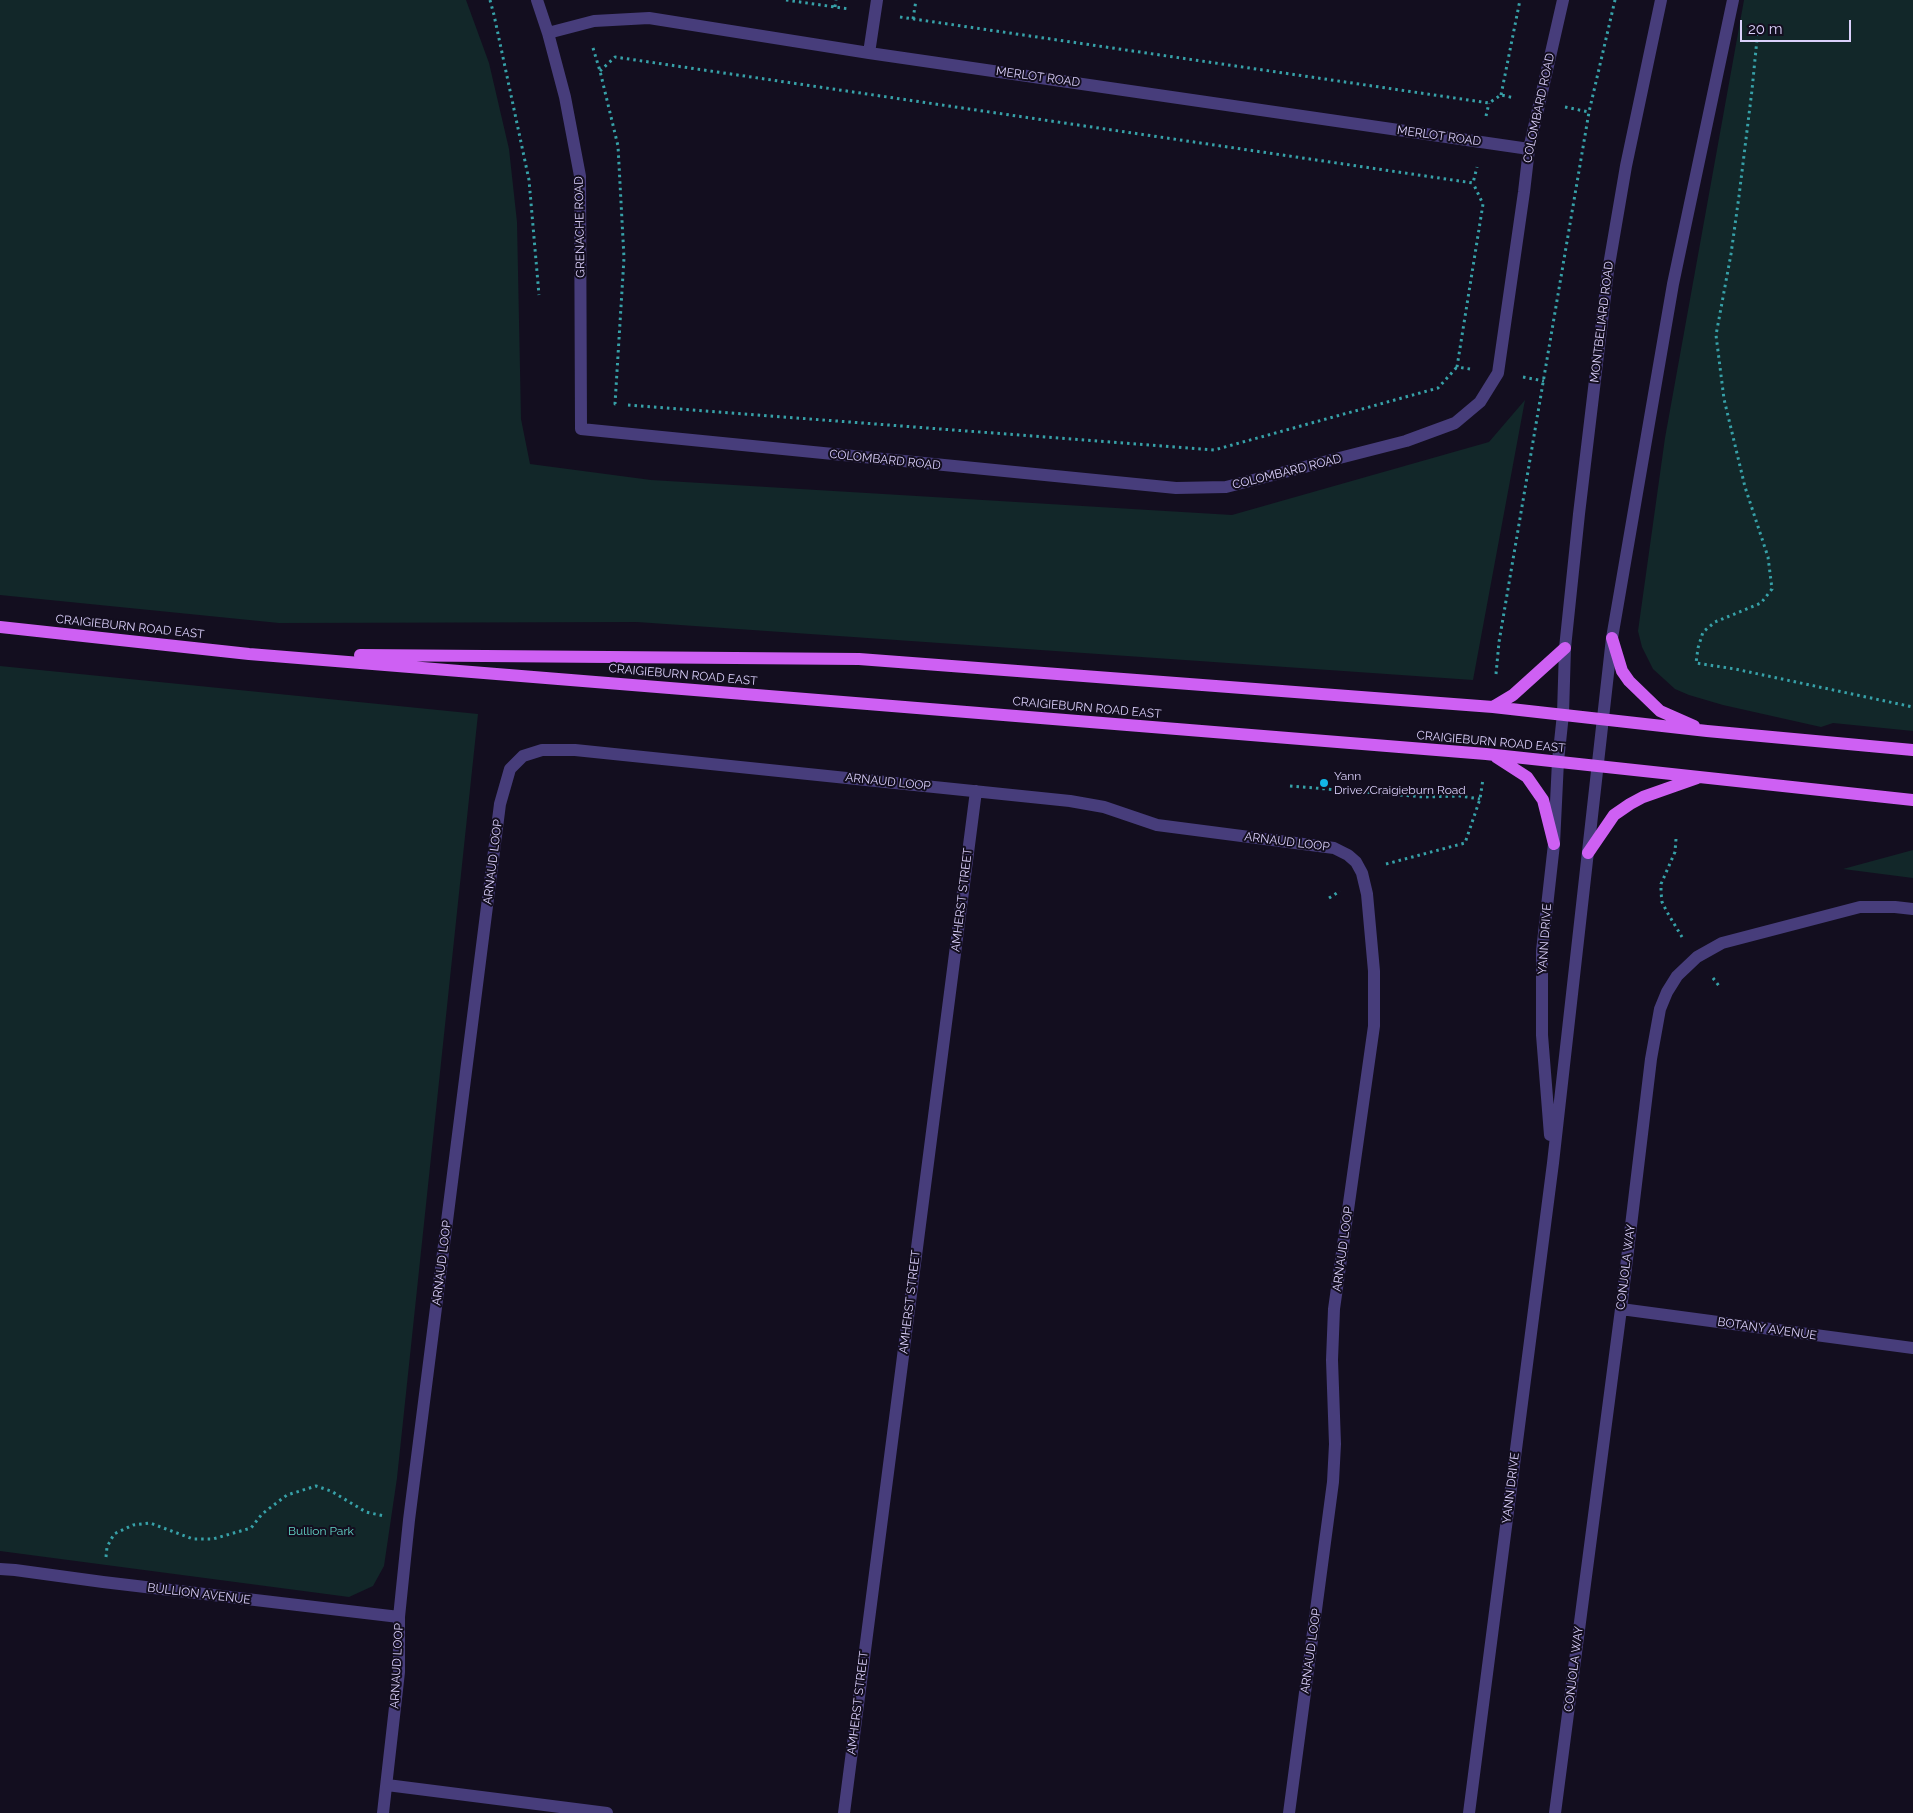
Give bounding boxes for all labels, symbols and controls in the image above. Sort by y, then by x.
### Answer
scale bar [1743,10,1854,42]
text: 20 m [1748,20,1783,38]
street label: COLOMBARD ROAD [1520,52,1558,164]
street label: MERLOT ROAD [995,64,1081,90]
street label: MERLOT ROAD [1396,123,1482,149]
street label: GRENACHE ROAD [572,176,588,278]
street label: MONTBELIARD ROAD [1587,260,1617,384]
street label: COLOMBARD ROAD [829,447,941,473]
street label: COLOMBARD ROAD [1231,451,1343,493]
street label: CRAIGIEBURN ROAD EAST [55,612,205,642]
street label: CRAIGIEBURN ROAD EAST [608,661,758,689]
street label: CRAIGIEBURN ROAD EAST [1012,694,1162,722]
street label: CRAIGIEBURN ROAD EAST [1416,728,1566,756]
place label: Yann Drive/Craigieburn Road [1334,769,1466,797]
street label: ARNAUD LOOP [845,770,931,794]
marker: Yann Drive/Craigieburn Road [1318,777,1330,789]
street label: ARNAUD LOOP [481,819,505,905]
street label: ARNAUD LOOP [1244,830,1330,854]
street label: AMHERST STREET [948,847,976,953]
street label: YANN DRIVE [1535,903,1555,975]
street label: ARNAUD LOOP [1330,1206,1356,1292]
street label: ARNAUD LOOP [430,1220,454,1306]
street label: CONJOLA WAY [1614,1223,1638,1311]
street label: AMHERST STREET [896,1249,924,1355]
street label: BOTANY AVENUE [1717,1315,1817,1343]
street label: YANN DRIVE [1500,1452,1522,1524]
park label: Bullion Park [288,1524,354,1538]
street label: BULLION AVENUE [147,1581,251,1607]
street label: ARNAUD LOOP [1298,1608,1324,1694]
street label: ARNAUD LOOP [388,1623,406,1709]
street label: CONJOLA WAY [1562,1625,1586,1713]
street label: AMHERST STREET [844,1650,872,1756]

